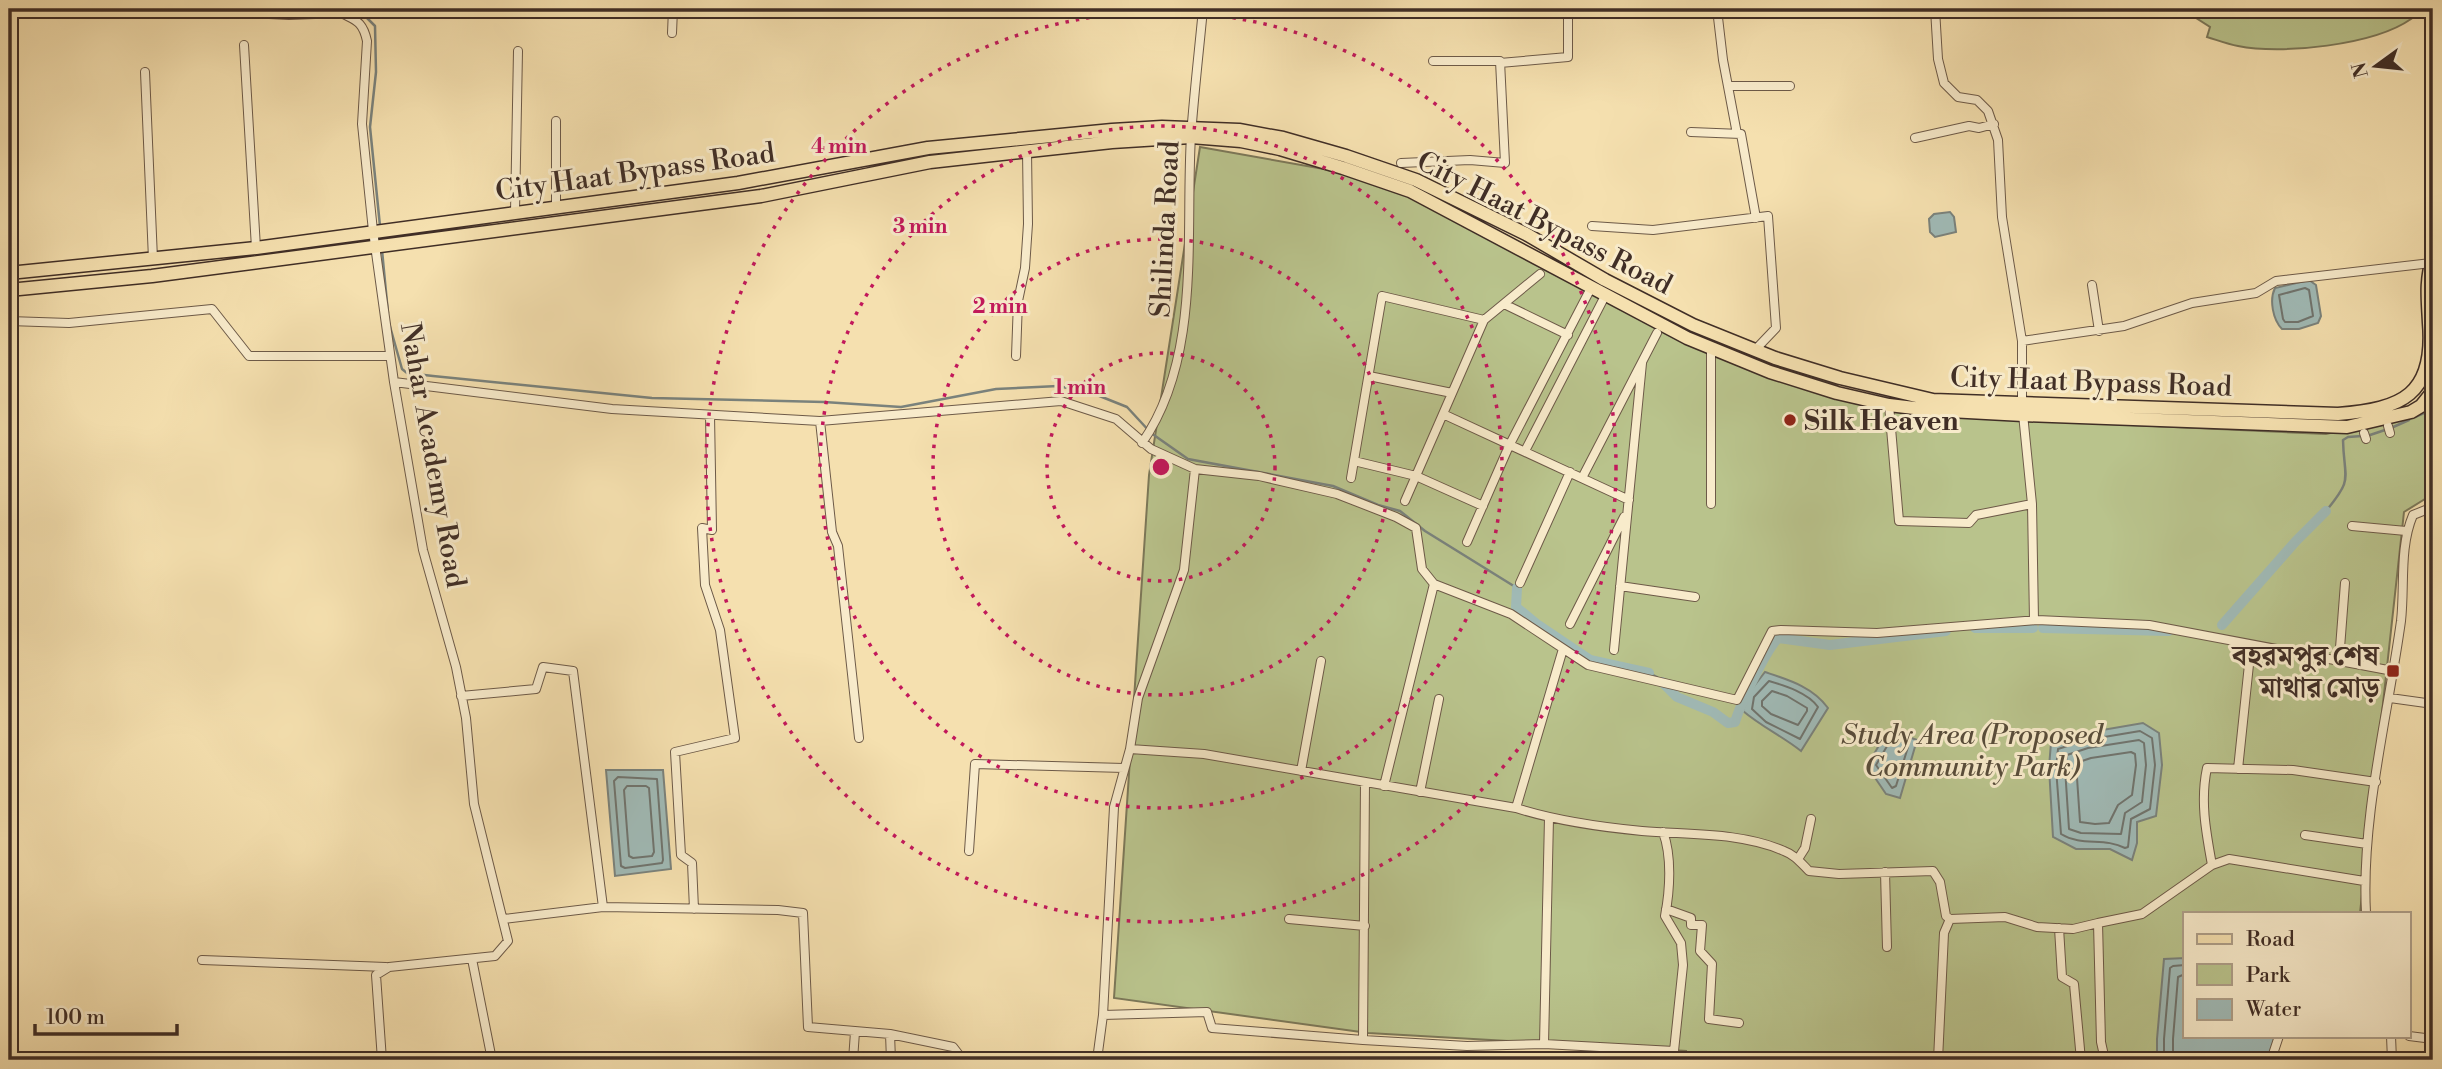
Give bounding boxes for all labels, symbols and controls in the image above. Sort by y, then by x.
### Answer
north arrow [2340,32,2410,102]
text: N [2347,60,2374,81]
text: 4 min [811,134,867,160]
street label: City Haat Bypass Road [493,136,777,209]
street label: Shilinda Road [1143,140,1188,318]
street label: City Haat Bypass Road [1411,144,1678,303]
text: 3 min [893,214,947,240]
text: 2 min [972,294,1028,320]
street label: Nahar Academy Road [392,320,473,591]
street label: City Haat Bypass Road [1949,360,2233,405]
text: 1 min [1054,375,1106,401]
place label: Silk Heaven [1804,404,1959,439]
marker: Silk Heaven [1782,412,1798,428]
centre of rings [1149,455,1173,479]
place label: বহরমপুর শেষ মাথার মোড় [2231,639,2381,706]
marker: বহরমপুর শেষ মাথার মোড় [2385,663,2401,679]
park label: Study Area (Proposed Community Park) [1841,718,2104,785]
legend [2183,912,2410,1038]
text: Road [2246,927,2295,953]
text: Park [2246,963,2291,989]
scale bar [35,992,177,1036]
text: Water [2245,997,2301,1023]
text: 100 m [46,1005,105,1031]

